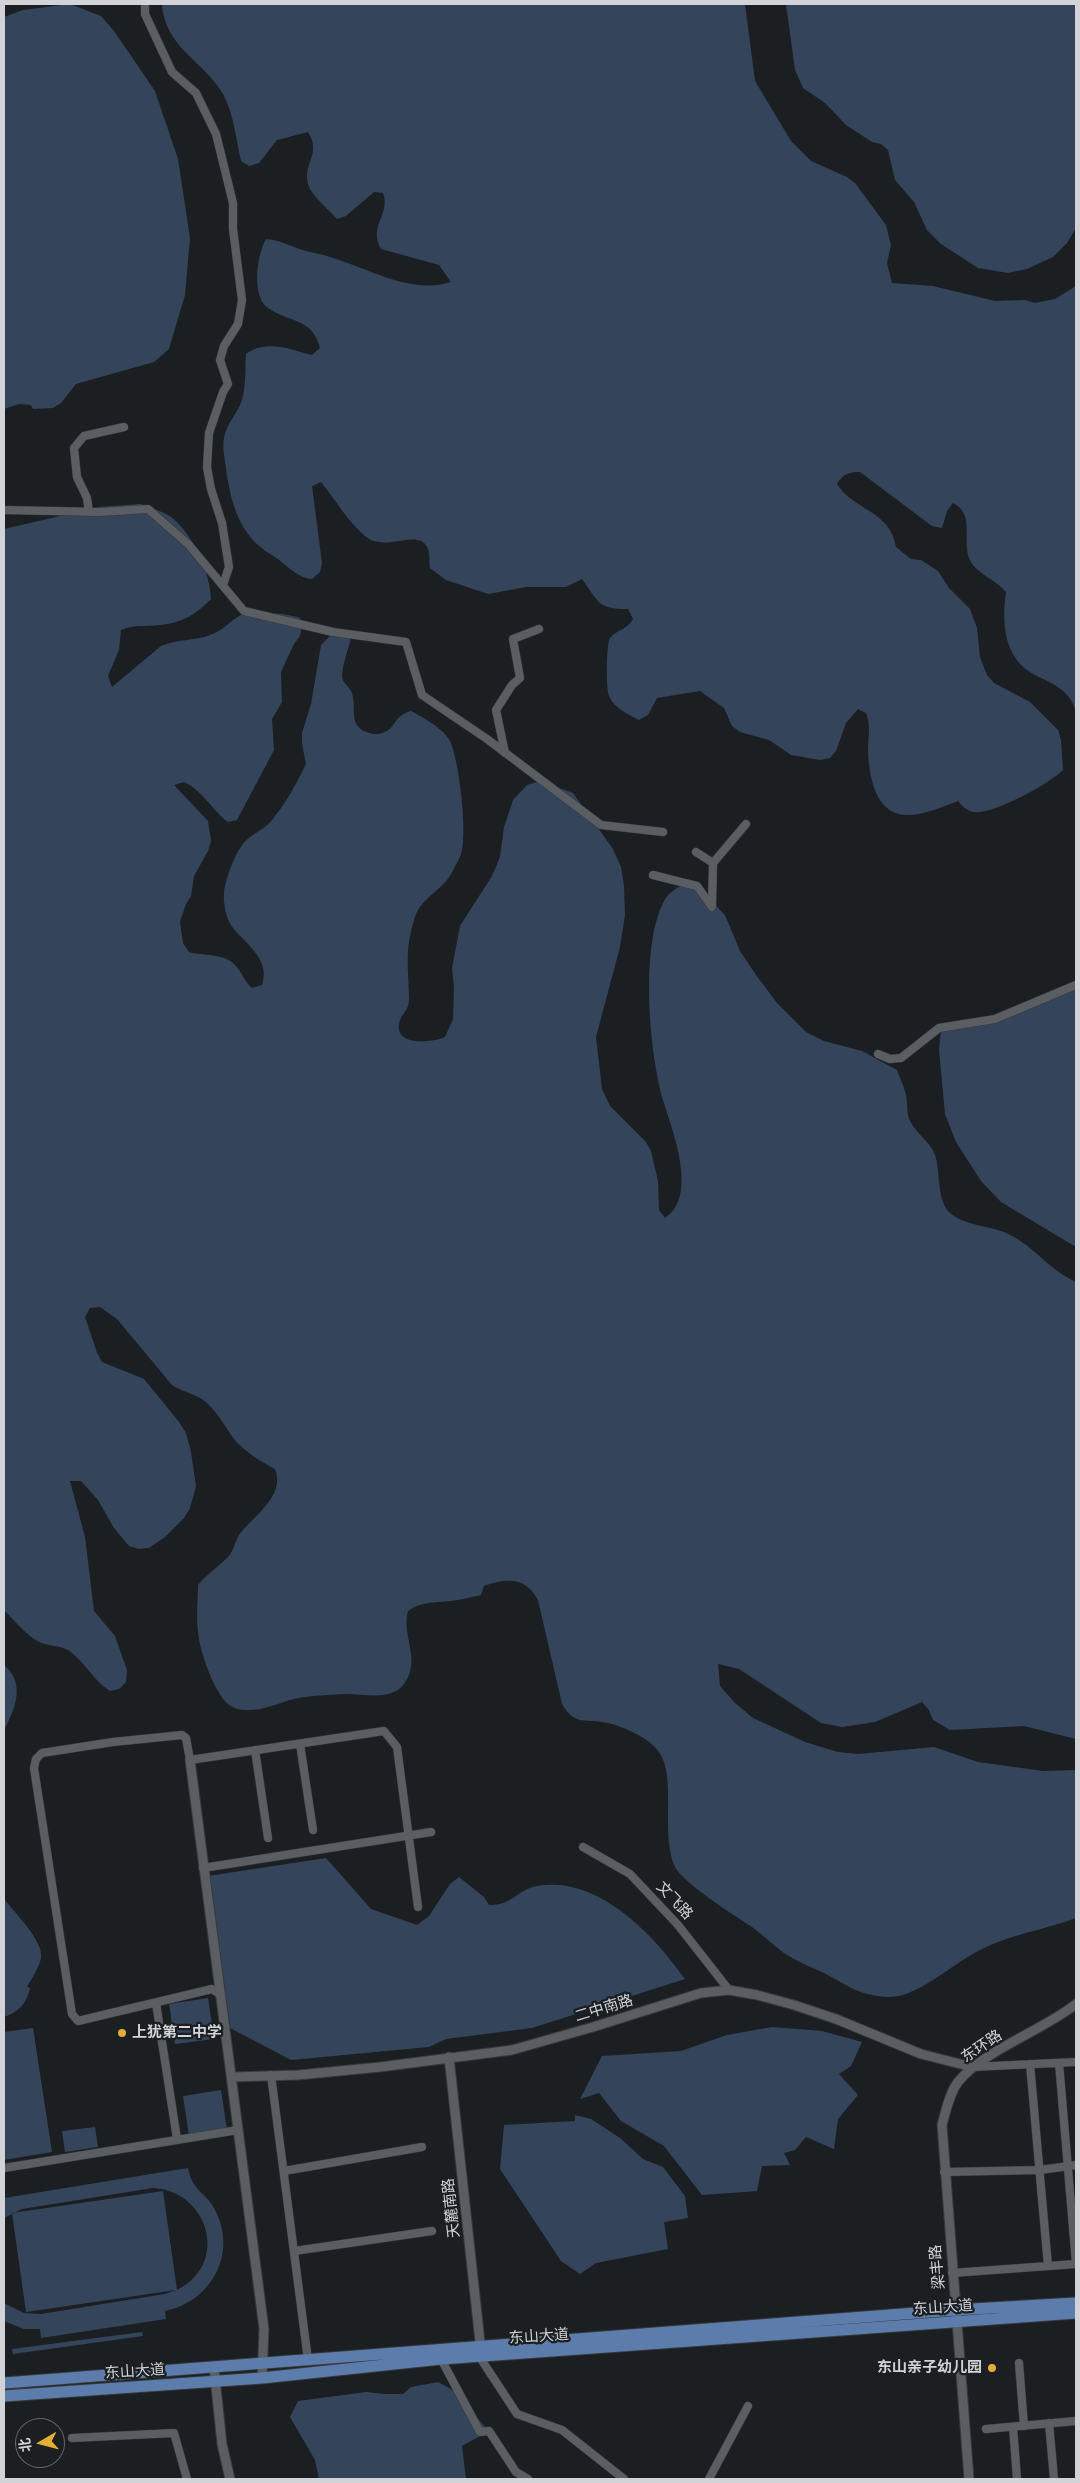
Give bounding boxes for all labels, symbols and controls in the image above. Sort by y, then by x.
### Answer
street label: 文飞路 [652,1878,696,1924]
street label: 二中南路 [573,1992,635,2026]
place label: 上犹第二中学 [132,2024,222,2042]
marker: 上犹第二中学 [116,2027,128,2039]
street label: 东环路 [958,2027,1006,2067]
street label: 天麓南路 [440,2177,464,2239]
street label: 梁丰路 [927,2244,949,2290]
street label: 东山大道 [912,2297,974,2319]
street label: 东山大道 [508,2326,570,2348]
place label: 东山亲子幼儿园 [877,2359,982,2377]
street label: 东山大道 [104,2361,166,2383]
marker: 东山亲子幼儿园 [986,2362,998,2374]
north arrow [15,2418,65,2468]
text: 北 [16,2437,35,2453]

